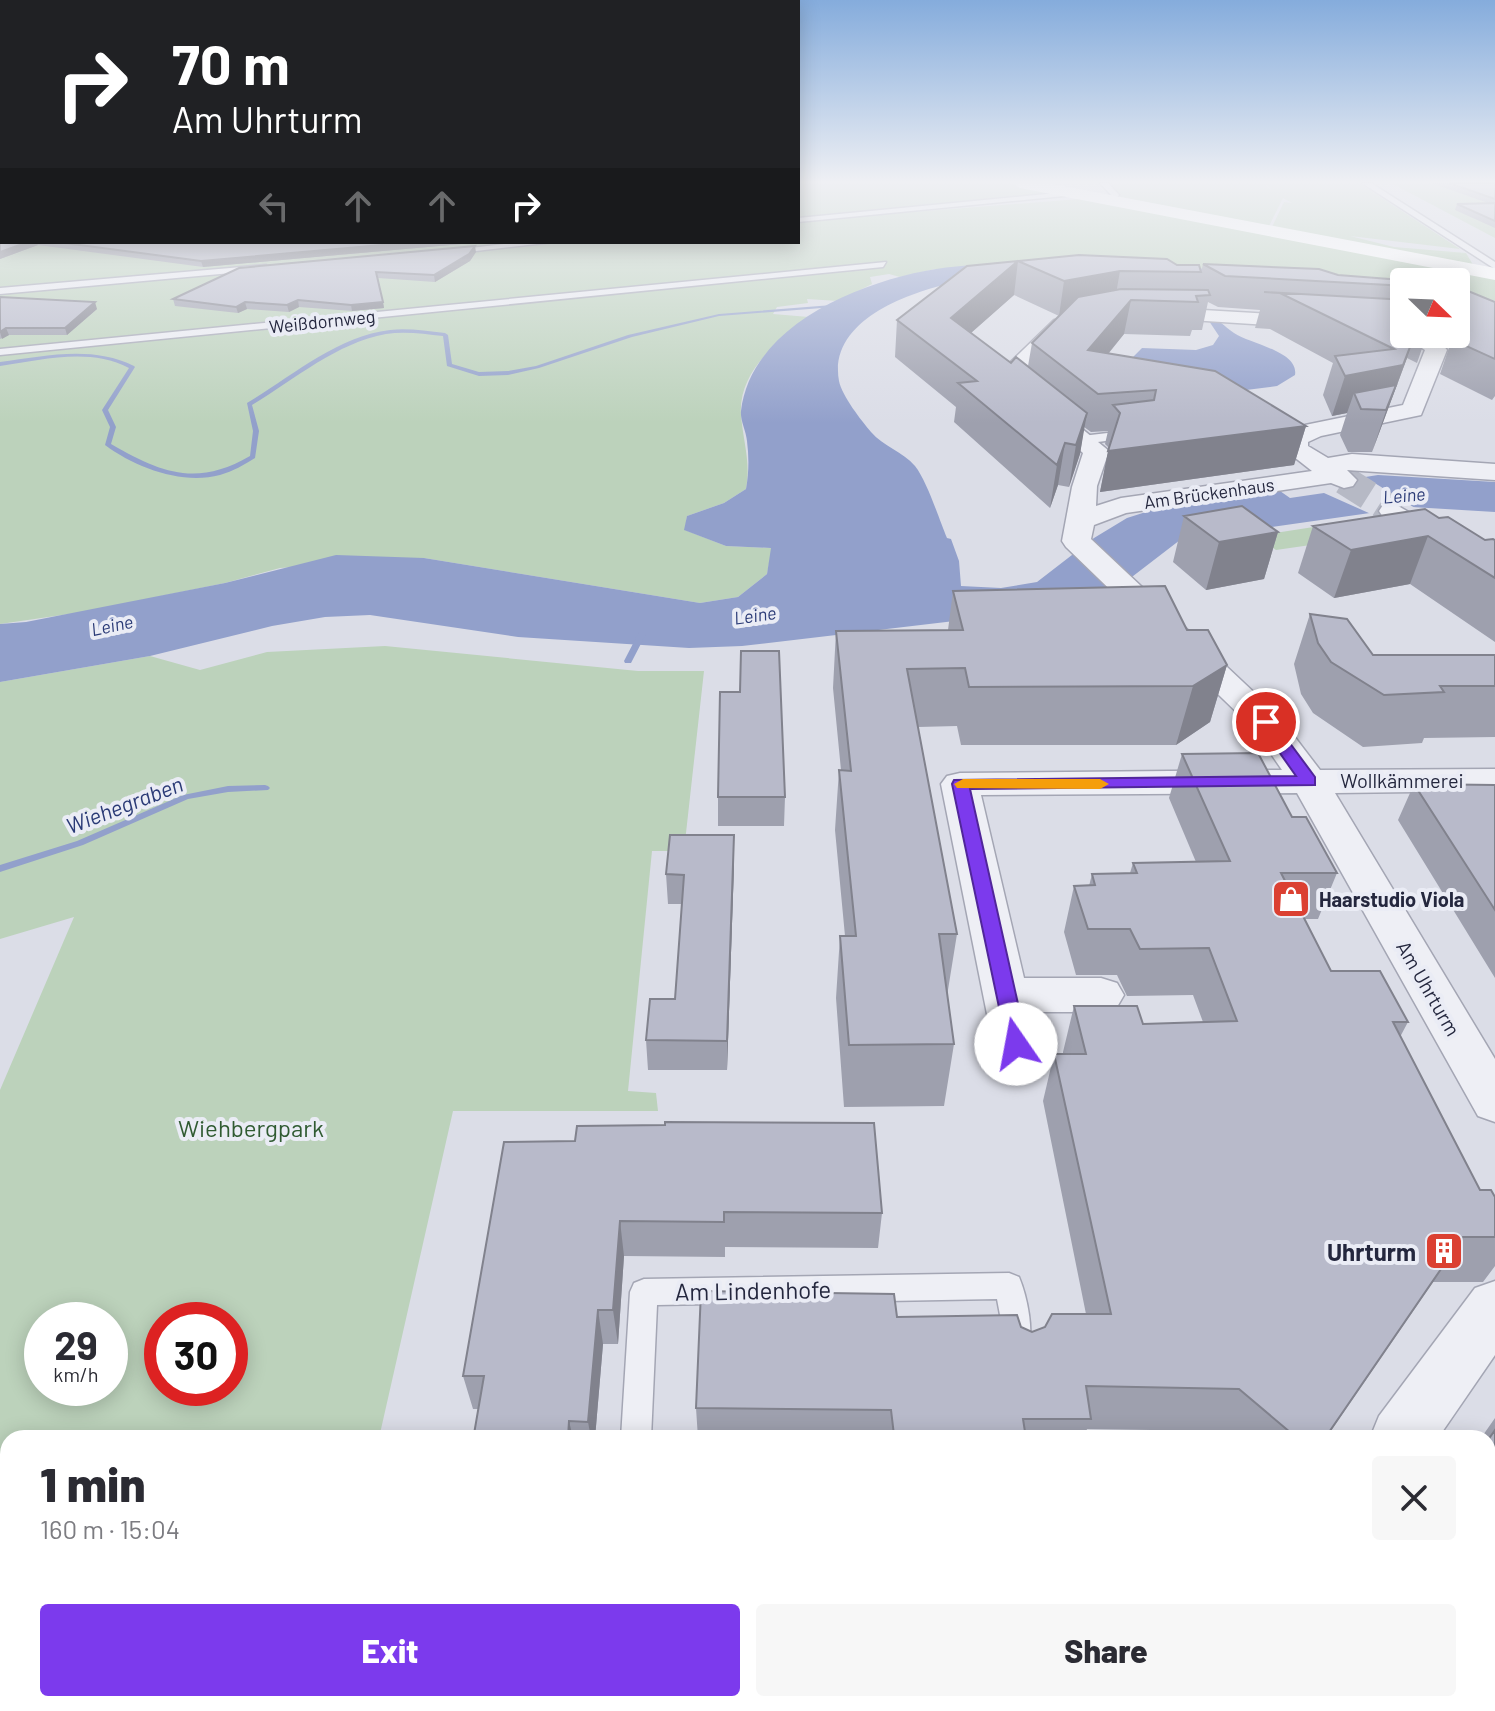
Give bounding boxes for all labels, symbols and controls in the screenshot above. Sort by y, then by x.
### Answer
text: 70 m [172,29,290,96]
icon: right [40,32,144,136]
text: Am Uhrturm [172,97,362,140]
icon: left [252,184,296,228]
icon: ahead [336,184,380,228]
icon: ahead [420,184,464,228]
icon: right [504,184,548,228]
north arrow [1390,268,1470,348]
map controls [1390,268,1470,348]
street label: Weißdornweg [268,304,376,338]
street label: Am Brückenhaus [1142,473,1276,513]
water label: Leine [1382,482,1426,508]
water label: Leine [733,601,777,629]
water label: Leine [89,610,135,640]
pin [1232,688,1300,756]
icon: arrive [1244,700,1288,744]
street label: Wollkämmerei [1340,768,1464,792]
water label: Wiehegraben [62,770,186,838]
shop icon: Haarstudio Viola [1270,878,1312,920]
place label: Haarstudio Viola [1319,887,1464,911]
street label: Am Uhrturm [1392,936,1466,1040]
position arrow [974,1002,1058,1086]
park label: Wiehbergpark [178,1113,324,1142]
building icon: Uhrturm [1423,1230,1465,1272]
place label: Uhrturm [1327,1237,1416,1266]
street label: Am Lindenhofe [675,1274,831,1306]
speed limit sign: 30 [144,1302,248,1406]
text: 29 [54,1320,98,1368]
text: km/h [53,1362,99,1386]
text: 1 min [40,1454,146,1512]
button: close [1372,1456,1456,1540]
text: 160 m · 15:04 [40,1513,180,1544]
button: Exit [40,1604,740,1696]
button: Share [756,1604,1456,1696]

